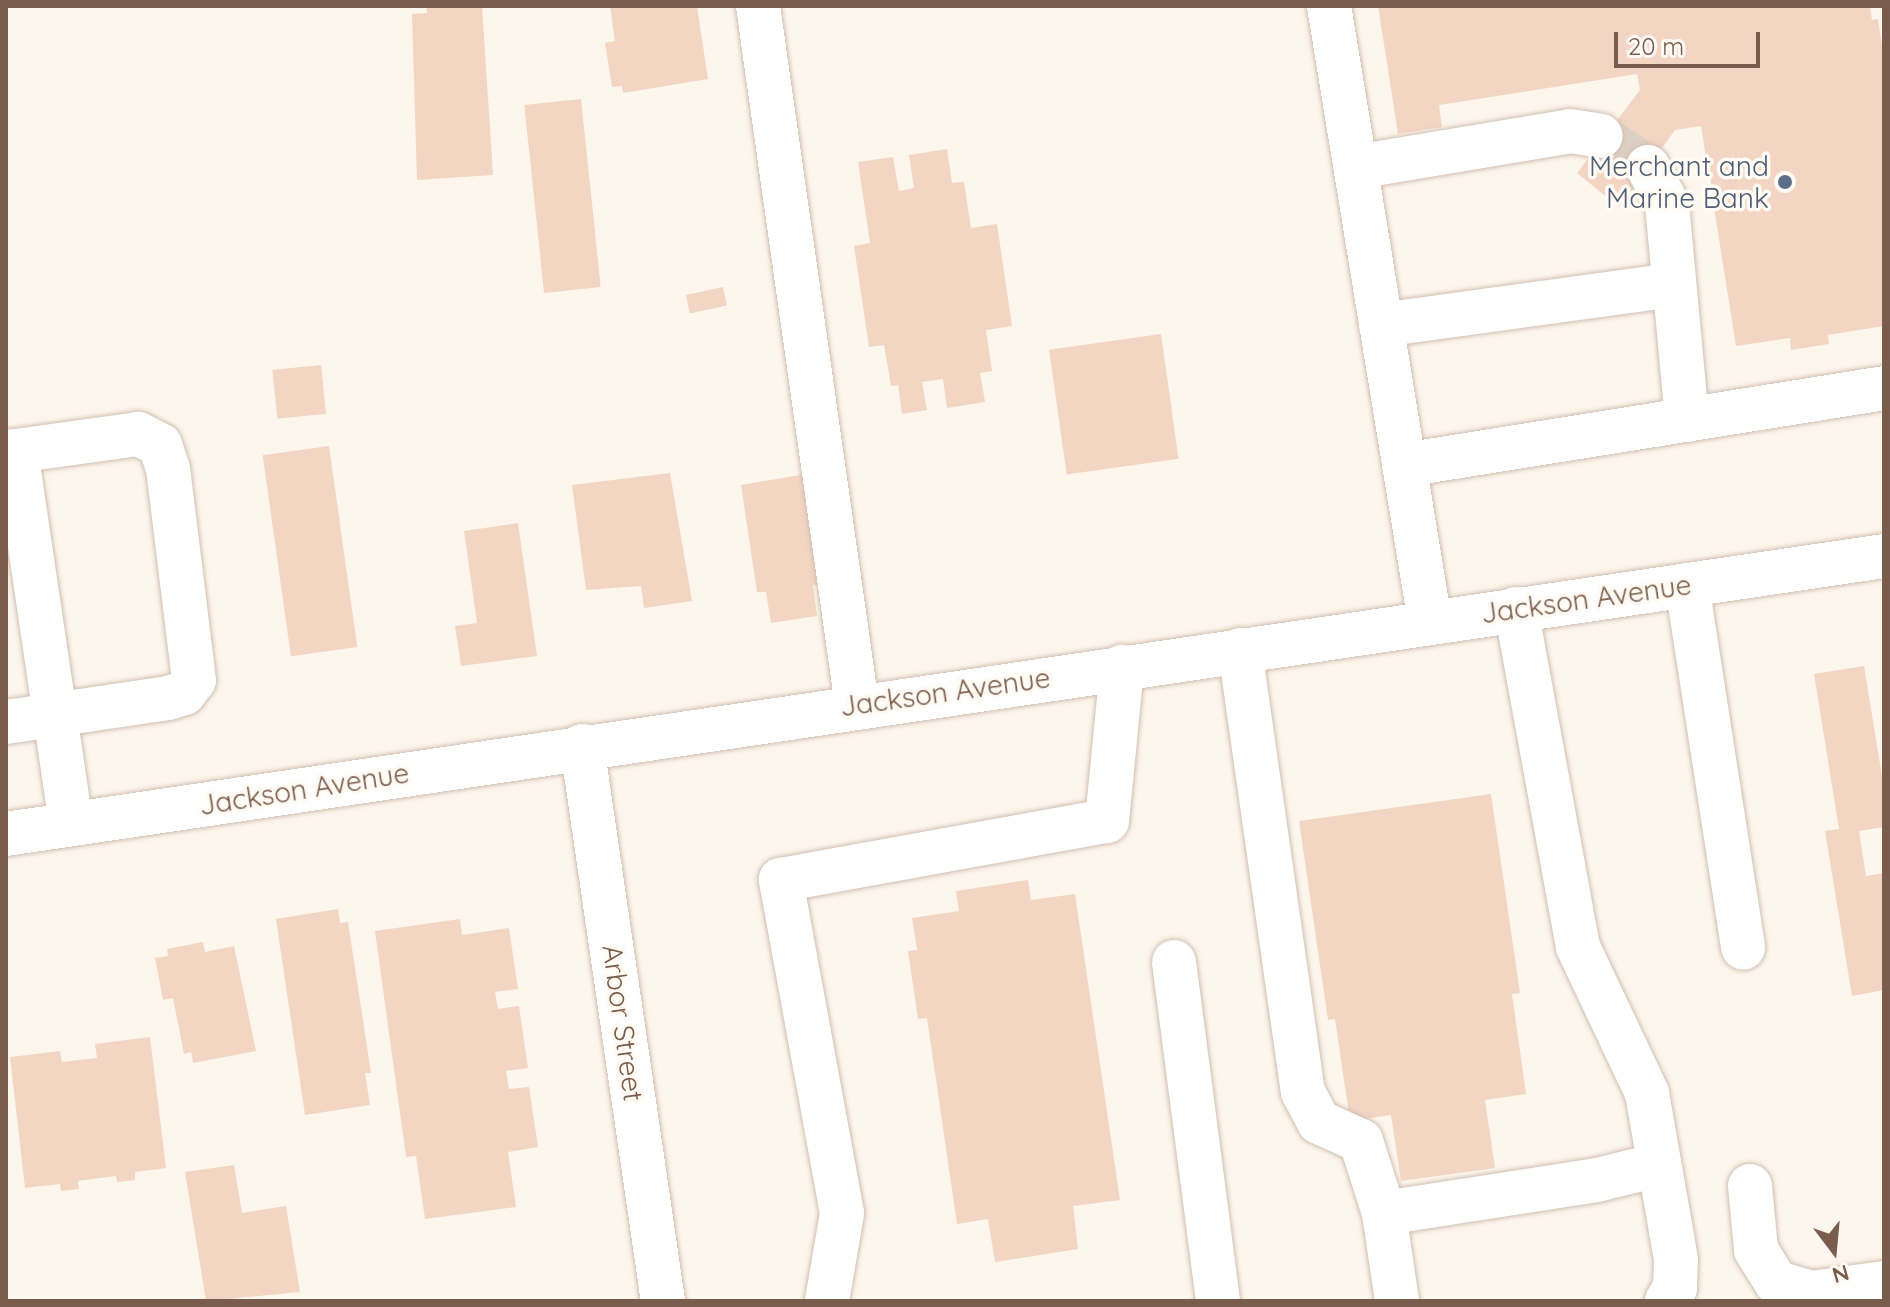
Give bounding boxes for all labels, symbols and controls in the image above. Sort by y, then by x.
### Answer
scale bar [1618,16,1764,66]
text: 20 m [1628,31,1684,61]
place label: Merchant and Marine Bank [1589,149,1769,215]
marker: Merchant and Marine Bank [1776,173,1794,191]
street label: Jackson Avenue [1479,568,1693,630]
street label: Jackson Avenue [838,661,1052,723]
street label: Jackson Avenue [197,756,411,822]
street label: Arbor Street [595,943,651,1103]
north arrow [1794,1211,1874,1291]
text: N [1829,1258,1852,1290]

